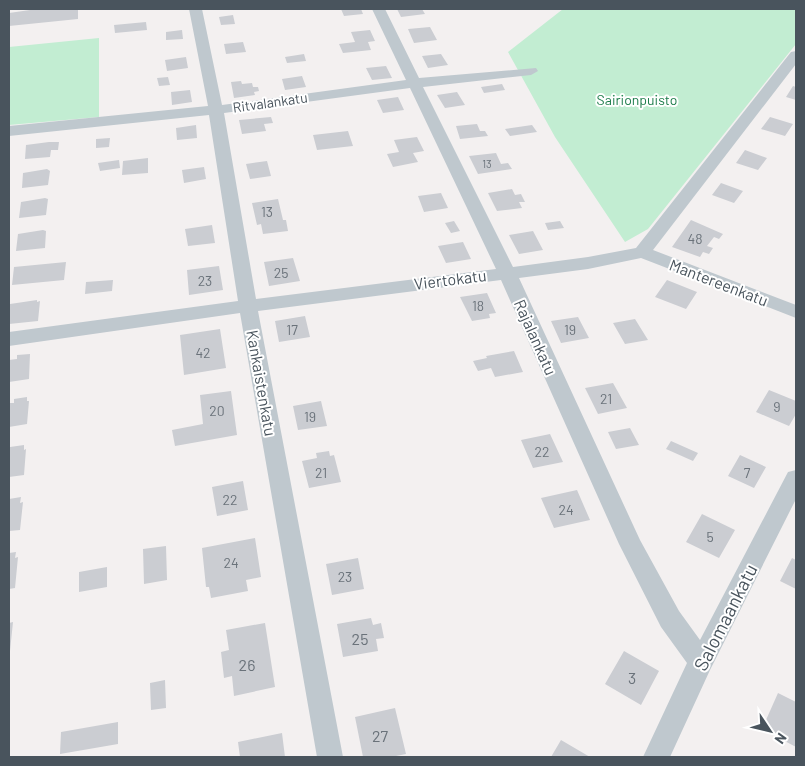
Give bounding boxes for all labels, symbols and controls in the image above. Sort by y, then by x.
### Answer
street label: Ritvalankatu [231,88,309,116]
park label: Sairionpuisto [597,91,677,108]
house number: 13 [482,157,492,170]
house number: 13 [261,203,273,220]
house number: 48 [687,230,703,247]
street label: Mantereenkatu [667,254,771,310]
house number: 25 [274,264,288,281]
street label: Viertokatu [413,265,487,293]
house number: 23 [198,272,212,289]
street label: Rajalankatu [511,296,561,378]
house number: 18 [472,297,484,314]
house number: 17 [286,321,298,338]
house number: 19 [564,321,576,338]
street label: Kankaistenkatu [243,328,281,438]
house number: 42 [195,344,211,361]
house number: 21 [600,390,612,407]
house number: 9 [773,398,781,415]
house number: 20 [209,402,225,419]
house number: 19 [304,408,316,425]
house number: 22 [534,443,550,460]
house number: 21 [315,464,327,481]
house number: 7 [744,464,751,481]
house number: 22 [222,491,238,508]
house number: 24 [558,501,574,518]
house number: 5 [706,528,714,545]
house number: 24 [223,554,239,571]
street label: Salomaankatu [688,560,762,674]
house number: 23 [338,568,352,585]
house number: 25 [352,629,368,648]
house number: 26 [239,655,255,674]
house number: 3 [628,668,636,687]
north arrow [745,706,795,756]
house number: 27 [372,726,388,745]
text: N [771,730,791,747]

